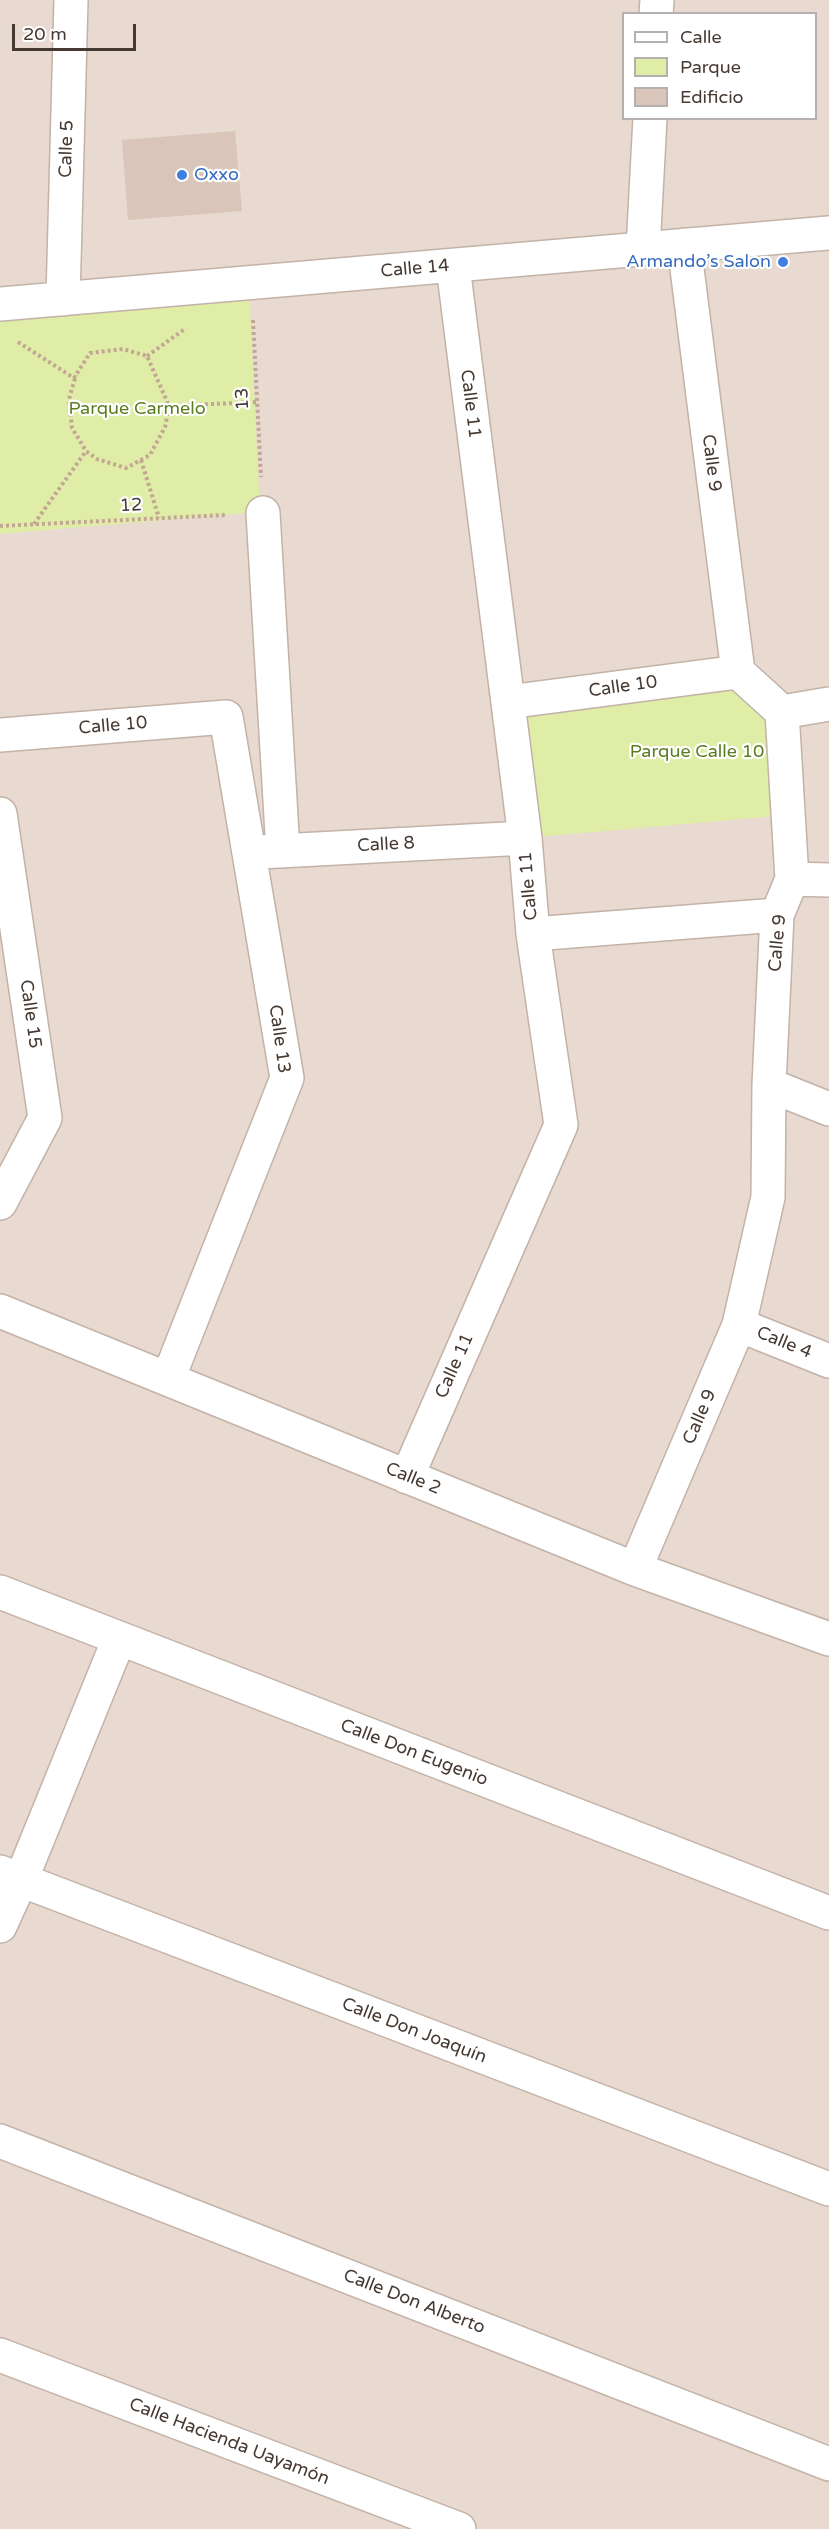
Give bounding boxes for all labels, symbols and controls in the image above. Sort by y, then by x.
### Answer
scale bar [15,12,140,50]
legend [622,12,817,120]
text: 20 m [23,23,67,45]
text: Calle [680,26,722,48]
text: Parque [680,56,741,78]
text: Edificio [680,86,744,108]
street label: Calle 5 [55,120,79,178]
place label: Oxxo [194,164,239,186]
marker: Oxxo [175,168,189,182]
place label: Armando’s Salon [626,251,771,273]
street label: Calle 14 [380,255,450,283]
marker: Armando’s Salon [776,255,790,269]
street label: Calle 11 [455,368,485,440]
street label: 13 [232,387,254,411]
park label: Parque Carmelo [68,398,206,420]
street label: Calle 9 [697,433,725,493]
street label: 12 [119,495,143,517]
street label: Calle 10 [587,671,659,703]
street label: Calle 10 [78,712,148,740]
park label: Parque Calle 10 [630,741,764,763]
street label: Calle 8 [357,833,415,857]
street label: Calle 11 [515,851,543,921]
street label: Calle 9 [765,913,791,973]
street label: Calle 15 [14,978,46,1050]
street label: Calle 13 [263,1003,295,1075]
street label: Calle 4 [753,1322,815,1364]
street label: Calle 11 [431,1330,479,1402]
street label: Calle 9 [679,1386,721,1448]
street label: Calle 2 [382,1458,444,1500]
street label: Calle Don Eugenio [337,1715,491,1791]
street label: Calle Don Joaquín [339,1993,489,2069]
street label: Calle Don Alberto [340,2265,488,2339]
street label: Calle Hacienda Uayamón [126,2394,332,2490]

